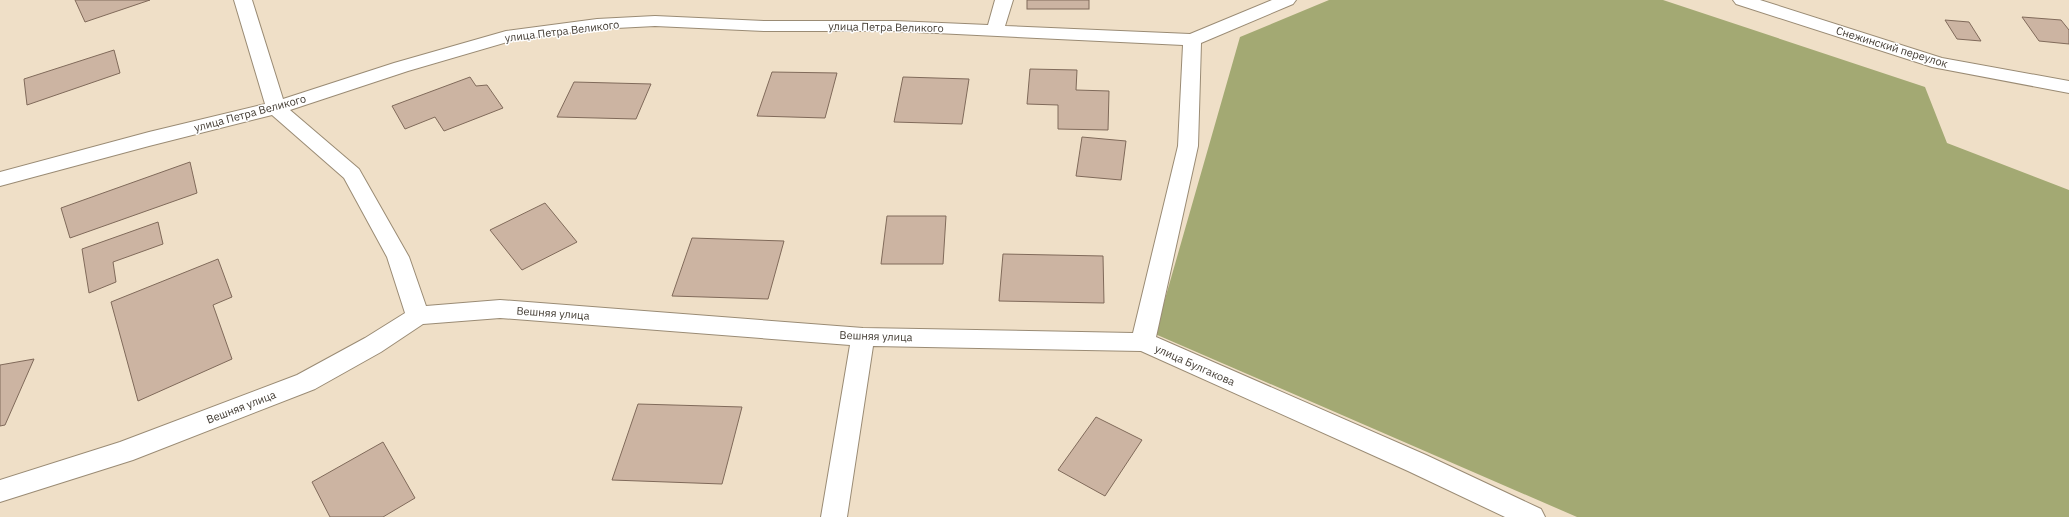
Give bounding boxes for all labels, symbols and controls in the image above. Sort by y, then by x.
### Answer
street label: улица Петра Великого [504,17,620,45]
street label: улица Петра Великого [828,19,944,35]
street label: Снежинский переулок [1834,23,1950,71]
street label: улица Петра Великого [192,91,308,135]
street label: Вешняя улица [516,303,590,323]
street label: Вешняя улица [839,328,913,344]
street label: улица Булгакова [1153,341,1237,389]
street label: Вешняя улица [204,387,278,427]

